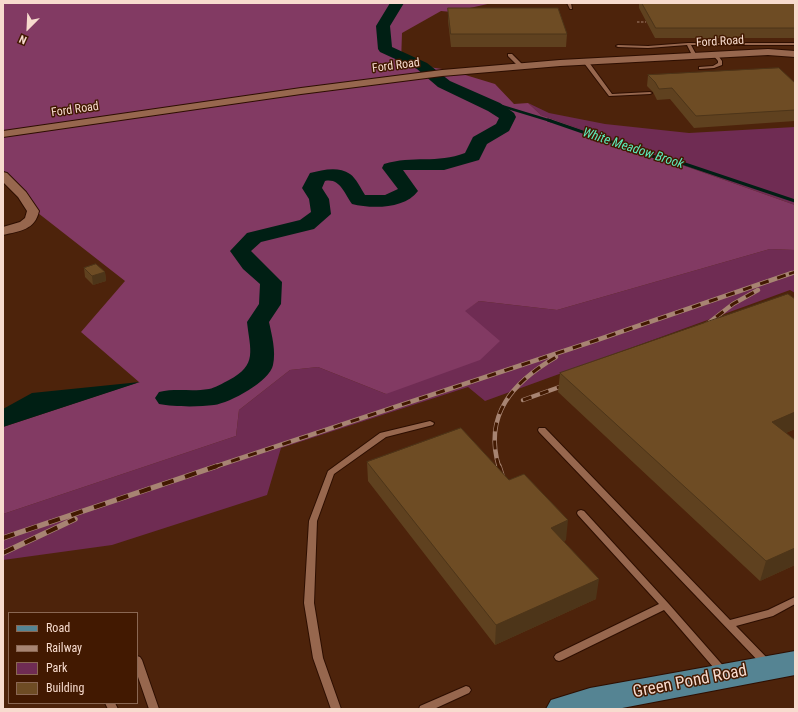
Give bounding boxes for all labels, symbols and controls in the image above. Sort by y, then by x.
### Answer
north arrow [8,8,48,48]
text: N [17,32,29,47]
street label: Ford Road [696,34,744,50]
street label: Ford Road [371,56,421,76]
street label: Ford Road [50,100,100,120]
water label: White Meadow Brook [580,125,686,173]
legend [8,612,138,704]
text: Road [46,621,70,635]
text: Railway [46,641,82,655]
text: Park [46,661,67,675]
street label: Green Pond Road [631,661,749,703]
text: Building [46,681,84,695]

